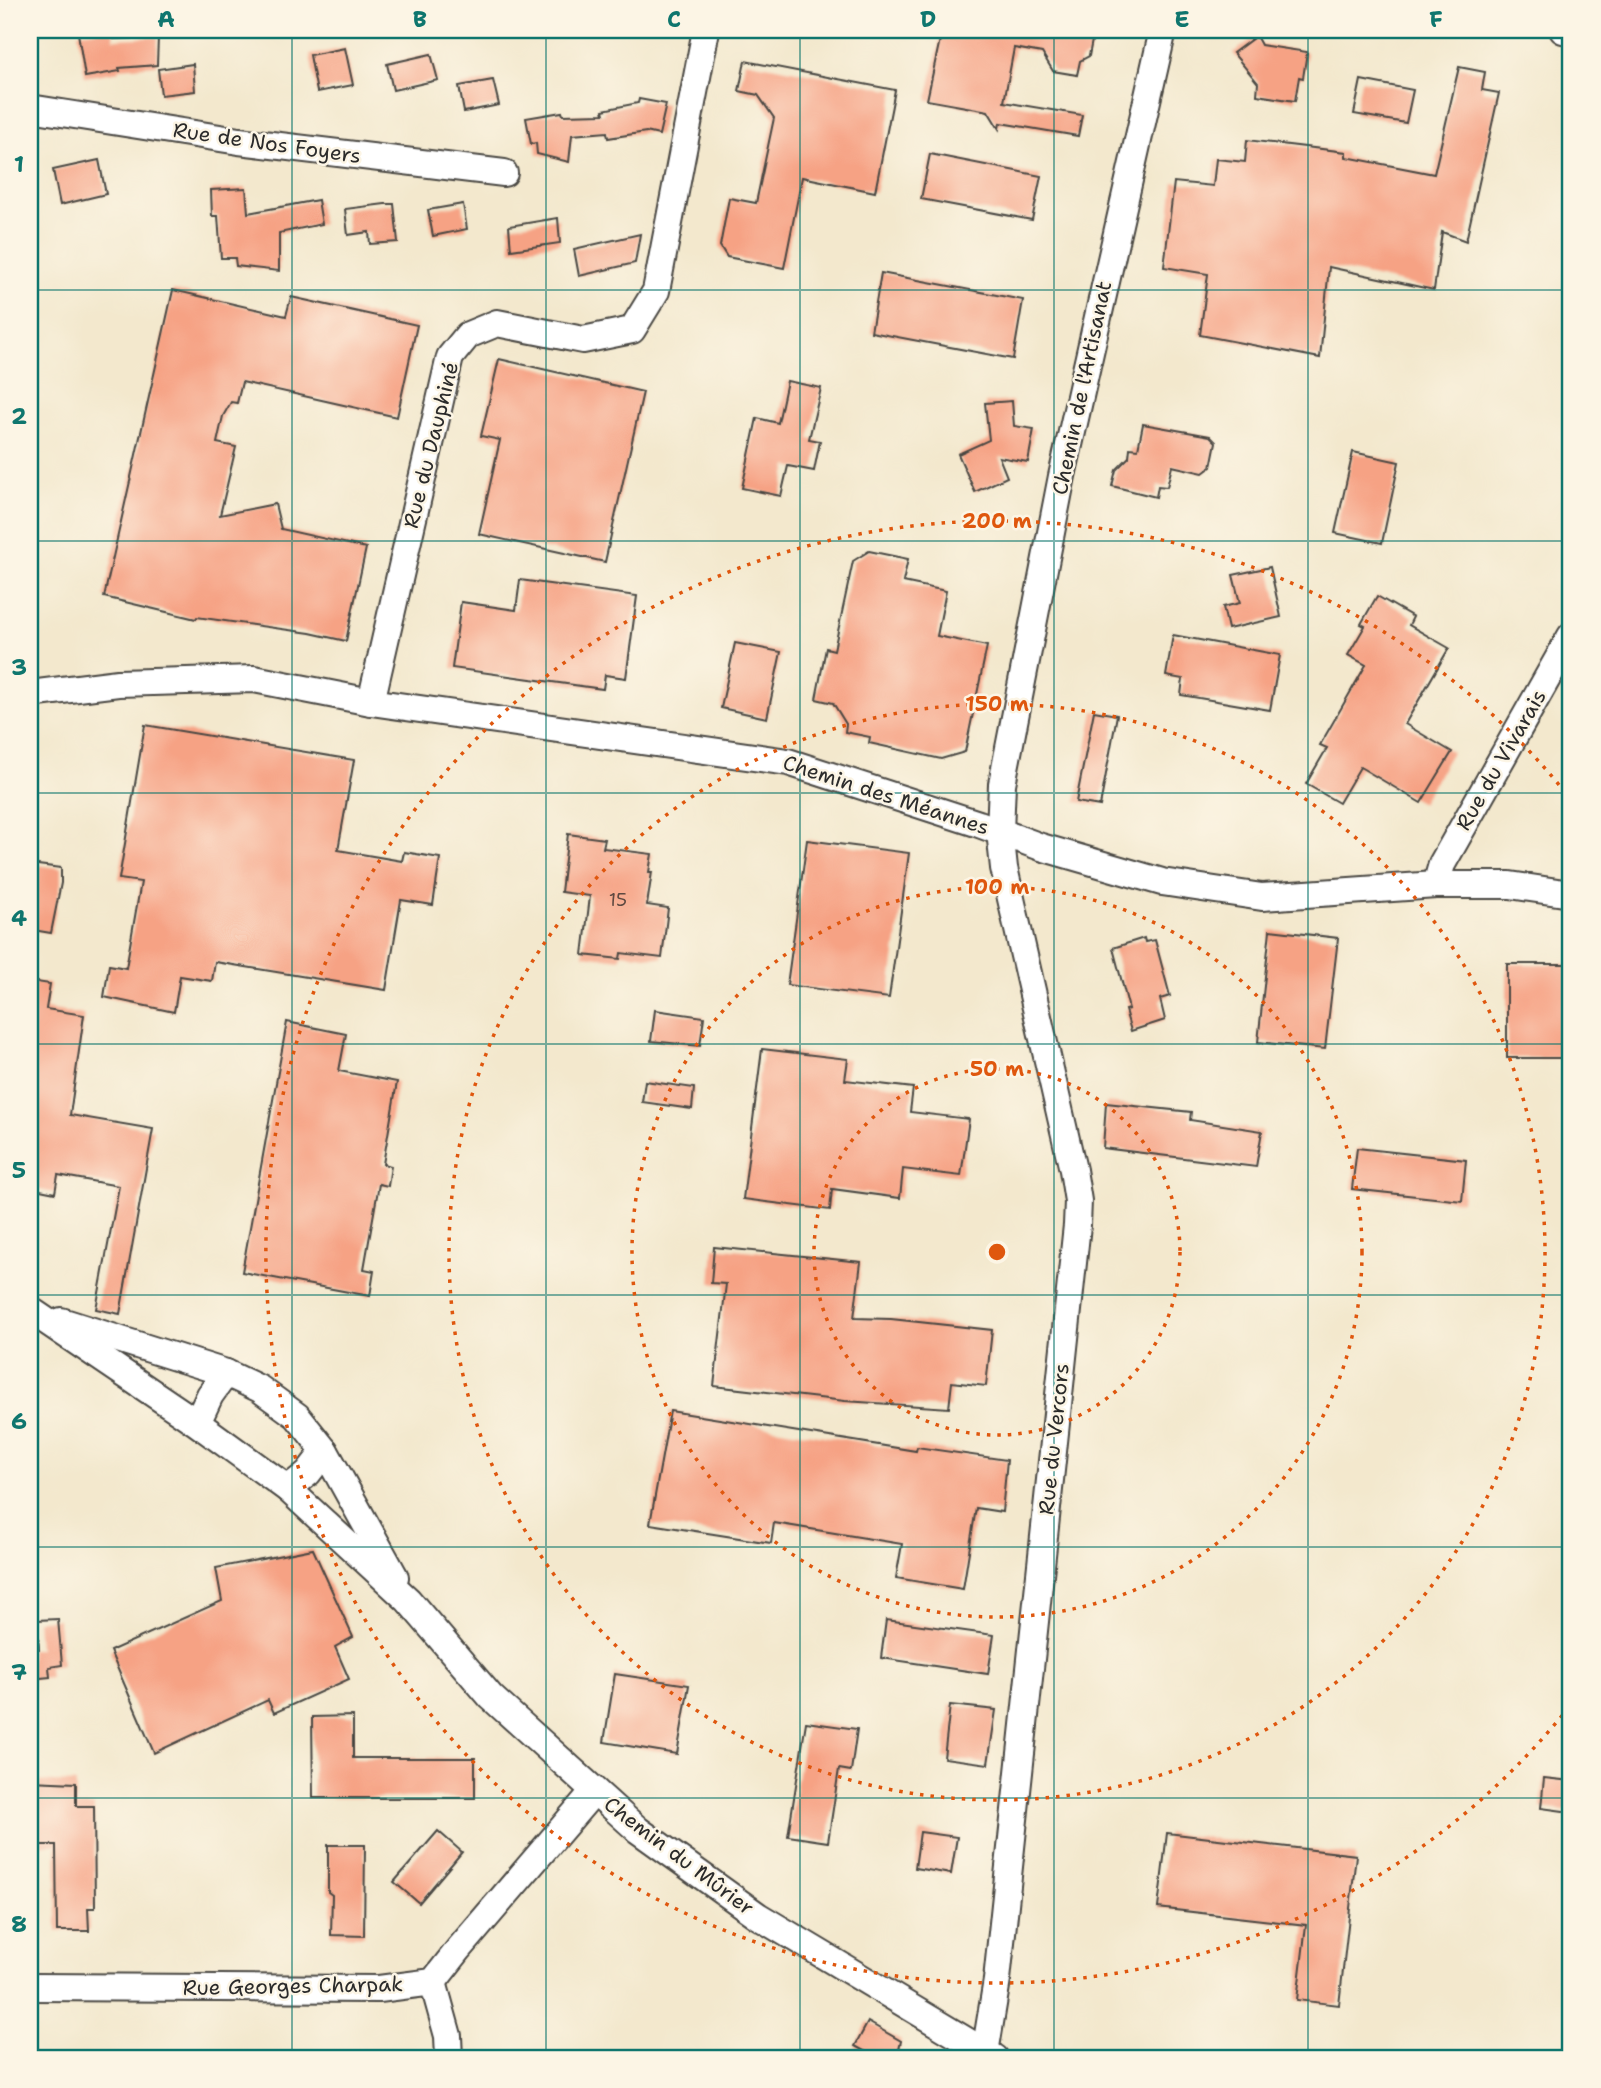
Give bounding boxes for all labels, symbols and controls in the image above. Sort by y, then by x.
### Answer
text: A [157,4,175,34]
text: B [413,4,427,34]
text: C [667,4,681,34]
text: D [920,4,936,34]
text: E [1174,4,1190,34]
text: F [1429,4,1443,34]
street label: Rue de Nos Foyers [171,116,363,170]
text: 1 [14,149,24,179]
street label: Chemin de l'Artisanat [1046,278,1118,498]
street label: Rue du Dauphiné [397,359,465,531]
text: 2 [11,401,27,431]
text: 200 m [962,507,1032,535]
text: 3 [11,652,27,682]
street label: Rue du Vivarais [1449,684,1553,836]
text: 150 m [965,690,1029,718]
street label: Chemin des Méannes [779,748,993,842]
text: 100 m [965,873,1029,901]
house number: 15 [609,888,627,912]
text: 4 [11,903,27,933]
text: 50 m [970,1055,1024,1083]
text: 5 [12,1155,26,1185]
centre of rings [985,1240,1009,1264]
street label: Rue du Vercors [1032,1362,1076,1516]
text: 6 [11,1406,27,1436]
text: 7 [11,1657,27,1687]
street label: Chemin du Mûrier [598,1790,760,1922]
text: 8 [11,1909,27,1939]
street label: Rue Georges Charpak [182,1970,404,2002]

